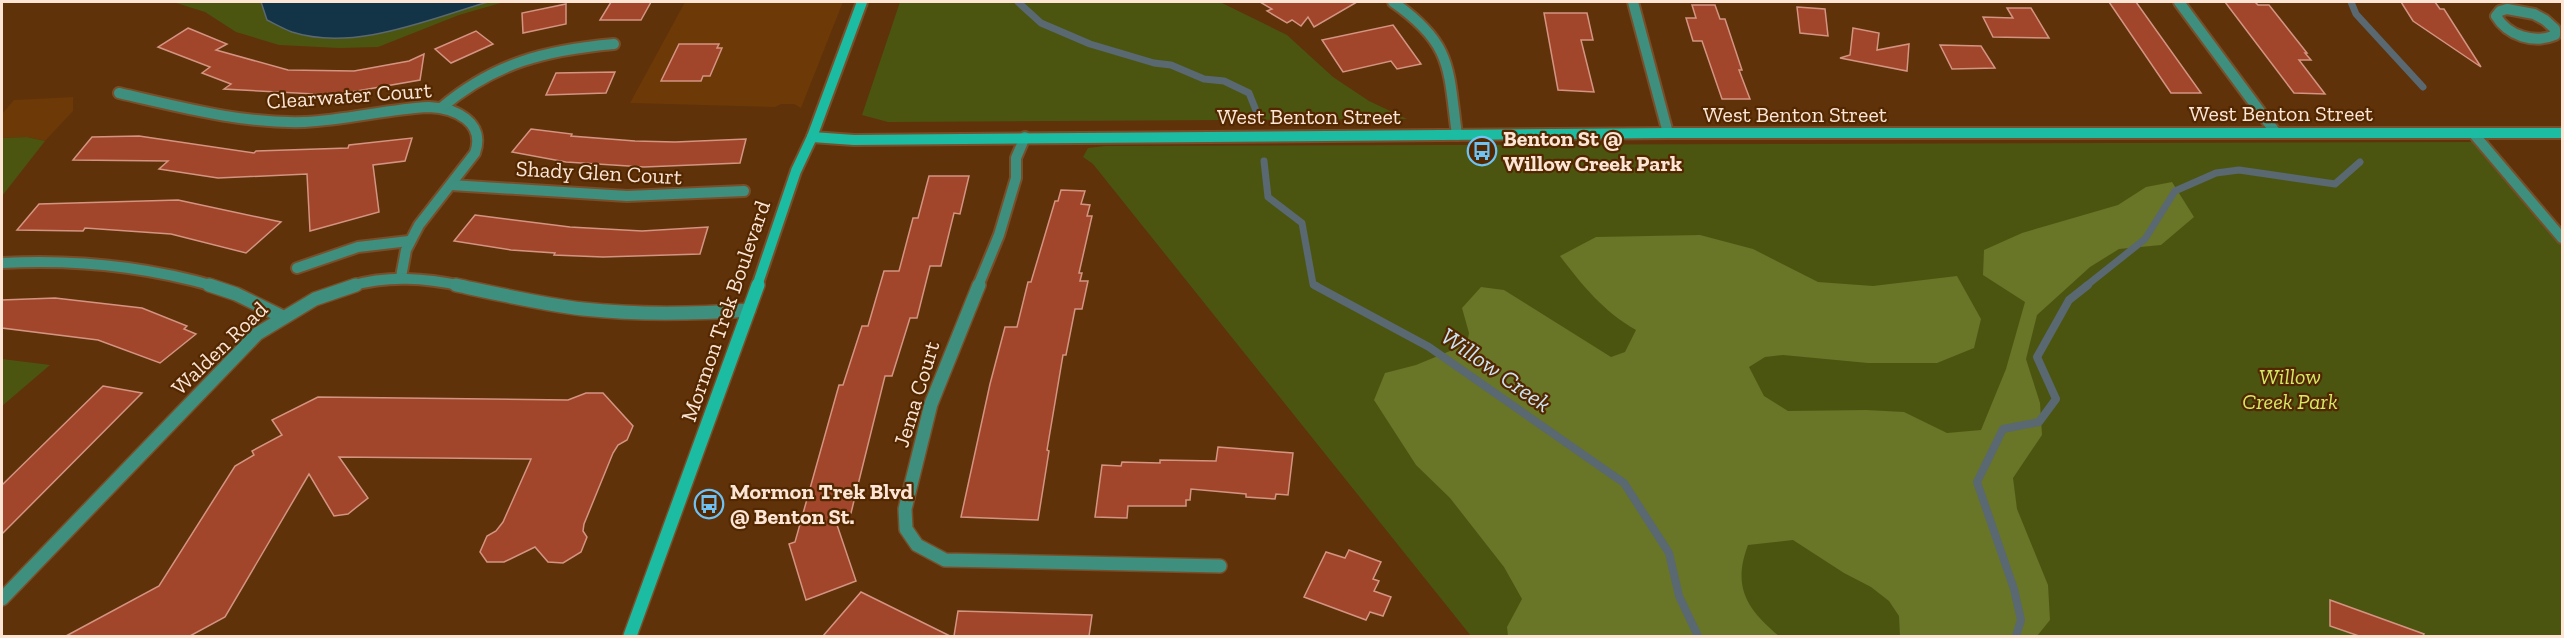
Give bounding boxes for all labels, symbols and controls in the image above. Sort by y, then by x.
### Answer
street label: Clearwater Court [266,76,433,115]
street label: West Benton Street [2189,100,2374,127]
street label: West Benton Street [1703,101,1888,128]
street label: West Benton Street [1217,103,1402,130]
place label: Benton St @ Willow Creek Park [1503,125,1682,177]
bus stop icon: Benton St @ Willow Creek Park [1466,135,1498,167]
street label: Shady Glen Court [515,155,684,190]
street label: Mormon Trek Boulevard [675,197,776,425]
street label: Walden Road [166,296,273,401]
water label: Willow Creek [1436,321,1557,418]
street label: Jema Court [888,337,946,451]
park label: Willow Creek Park [2242,363,2338,415]
place label: Mormon Trek Blvd @ Benton St. [730,478,913,530]
bus stop icon: Mormon Trek Blvd @ Benton St. [693,488,725,520]

